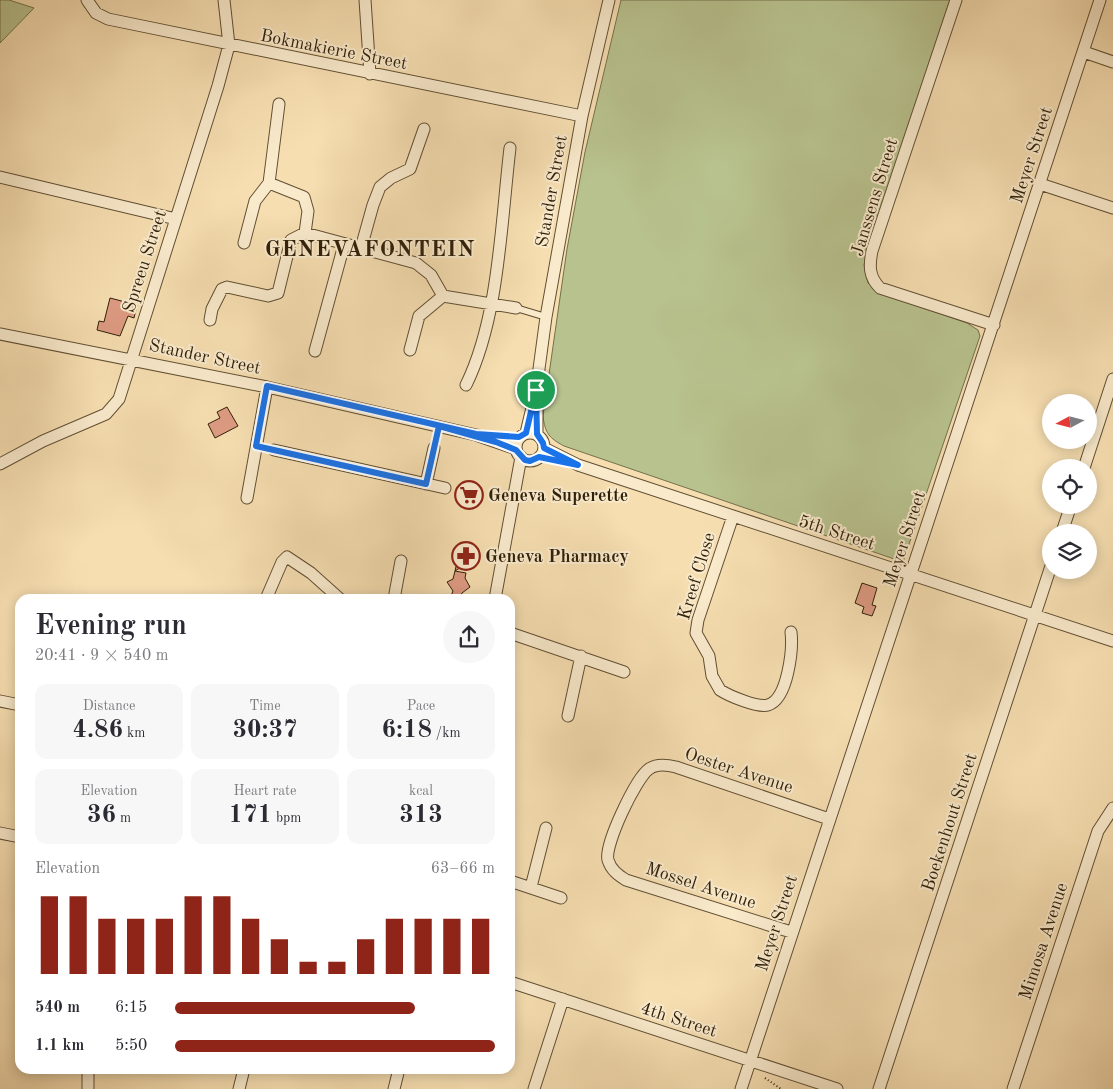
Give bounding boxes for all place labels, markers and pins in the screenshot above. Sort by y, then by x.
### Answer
pin [515,369,557,411]
supermarket icon: Geneva Superette [454,480,484,510]
place label: Geneva Superette [488,487,628,505]
pharmacy icon: Geneva Pharmacy [451,541,481,571]
place label: Geneva Pharmacy [485,548,629,566]

